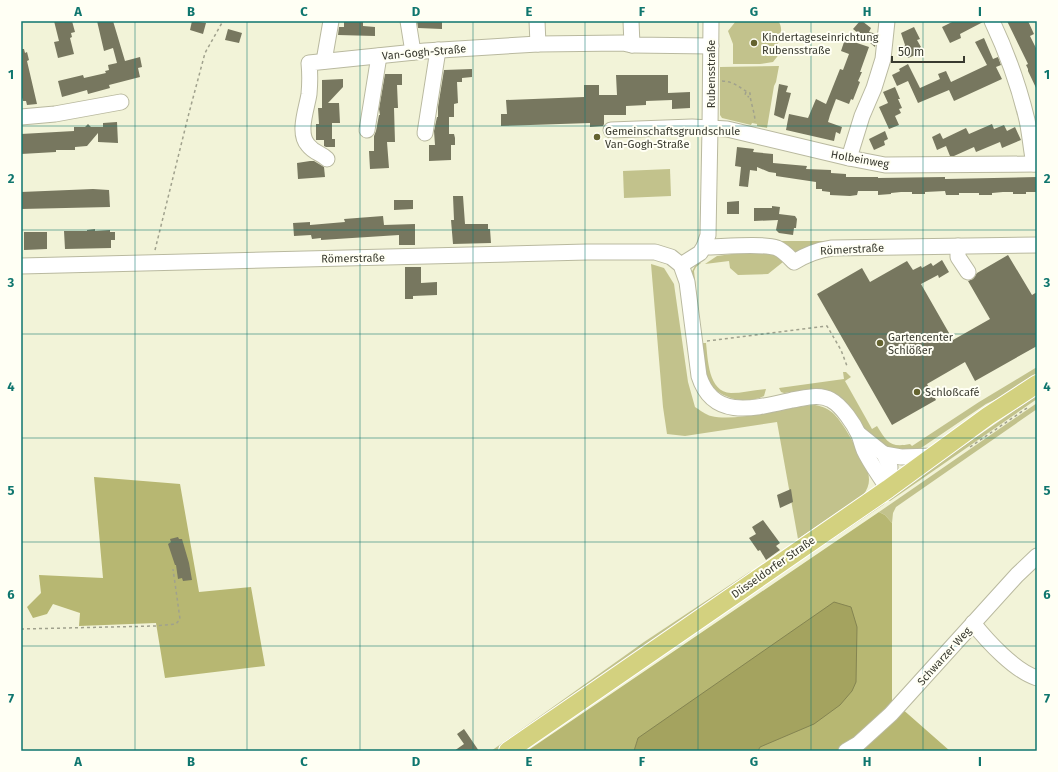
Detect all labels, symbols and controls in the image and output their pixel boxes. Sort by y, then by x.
text: A [73,4,82,19]
text: B [187,4,195,19]
text: C [300,4,308,19]
text: D [412,4,421,19]
text: E [526,4,533,19]
text: F [639,4,646,19]
text: G [750,4,758,19]
text: H [863,4,871,19]
text: I [978,4,982,19]
place label: Kindertageseinrichtung Rubensstraße [762,31,879,57]
marker: Kindertageseinrichtung Rubensstraße [749,38,759,48]
scale bar [892,38,964,64]
street label: Rubensstraße [705,40,718,108]
street label: Van-Gogh-Straße [381,42,467,63]
text: 50 m [898,45,924,59]
text: 1 [8,67,14,82]
text: 1 [1044,67,1050,82]
place label: Gemeinschaftsgrundschule Van-Gogh-Straße [605,125,740,151]
marker: Gemeinschaftsgrundschule Van-Gogh-Straße [592,132,602,142]
street label: Holbeinweg [830,148,890,171]
text: 2 [8,171,15,186]
text: 2 [1044,171,1051,186]
street label: Römerstraße [820,241,884,258]
street label: Römerstraße [321,251,385,266]
text: 3 [7,275,15,290]
text: 3 [1043,275,1051,290]
place label: Gartencenter Schlößer [888,331,954,357]
marker: Gartencenter Schlößer [875,338,885,348]
text: 4 [7,379,15,394]
text: 4 [1043,379,1051,394]
place label: Schloßcafé [925,386,980,399]
marker: Schloßcafé [912,387,922,397]
text: 5 [8,483,15,498]
text: 5 [1044,483,1051,498]
street label: Düsseldorfer Straße [729,534,818,601]
text: 6 [7,587,15,602]
text: 6 [1043,587,1051,602]
street label: Schwarzer Weg [915,624,974,688]
text: 7 [8,691,14,706]
text: 7 [1044,691,1050,706]
text: A [73,754,82,769]
text: B [187,754,195,769]
text: C [300,754,308,769]
text: D [412,754,421,769]
text: E [526,754,533,769]
text: F [639,754,646,769]
text: G [750,754,758,769]
text: H [863,754,871,769]
text: I [978,754,982,769]

